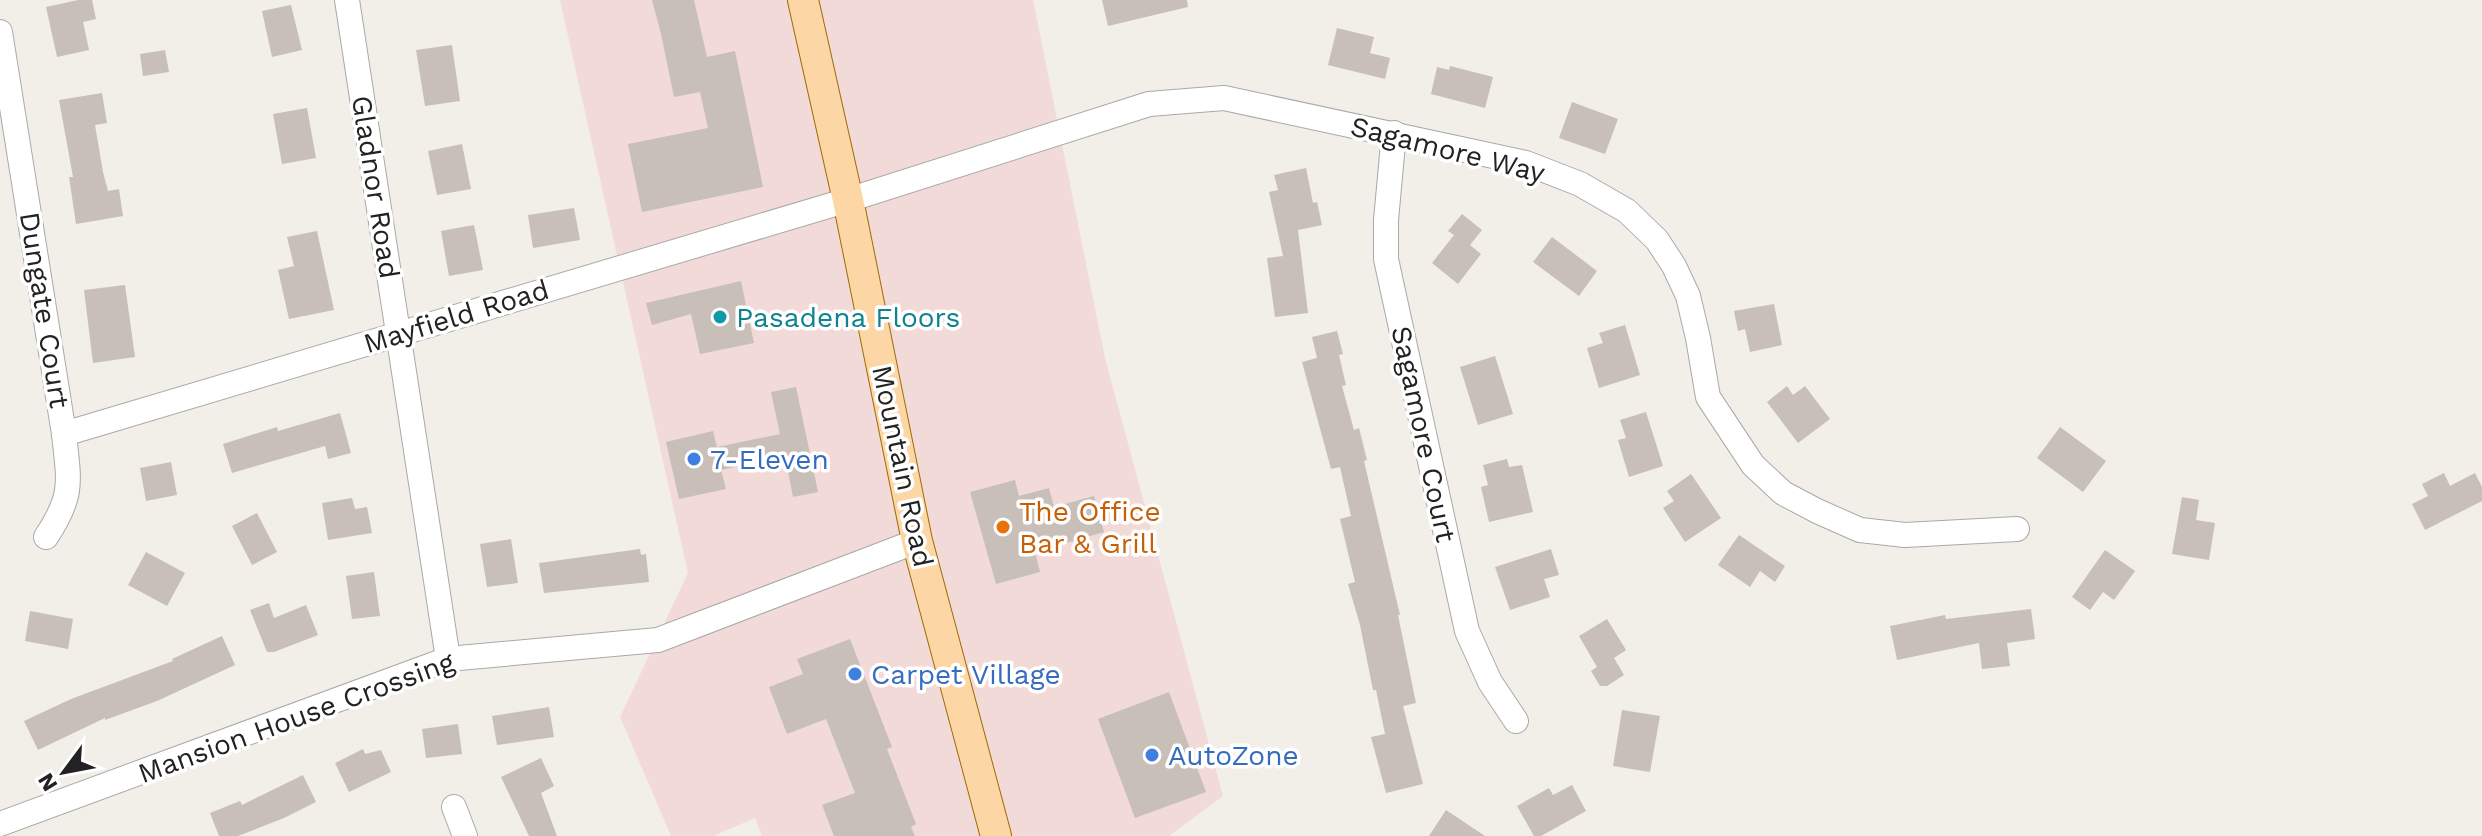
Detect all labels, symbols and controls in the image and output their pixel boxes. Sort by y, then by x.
street label: Gladnor Road [345,93,406,281]
street label: Sagamore Way [1347,109,1549,190]
street label: Dungate Court [13,210,76,411]
street label: Mayfield Road [360,273,553,360]
place label: Pasadena Floors [736,301,960,334]
marker: Pasadena Floors [711,308,729,326]
street label: Sagamore Court [1384,323,1463,545]
street label: Mountain Road [865,362,940,570]
place label: 7-Eleven [710,443,829,476]
marker: 7-Eleven [685,450,703,468]
place label: The Office Bar & Grill [1019,495,1161,560]
marker: The Office Bar & Grill [994,518,1012,536]
street label: Mansion House Crossing [134,645,459,790]
place label: Carpet Village [871,658,1061,691]
marker: Carpet Village [846,665,864,683]
north arrow [24,732,104,812]
place label: AutoZone [1168,739,1299,772]
marker: AutoZone [1143,746,1161,764]
text: N [33,769,62,796]

